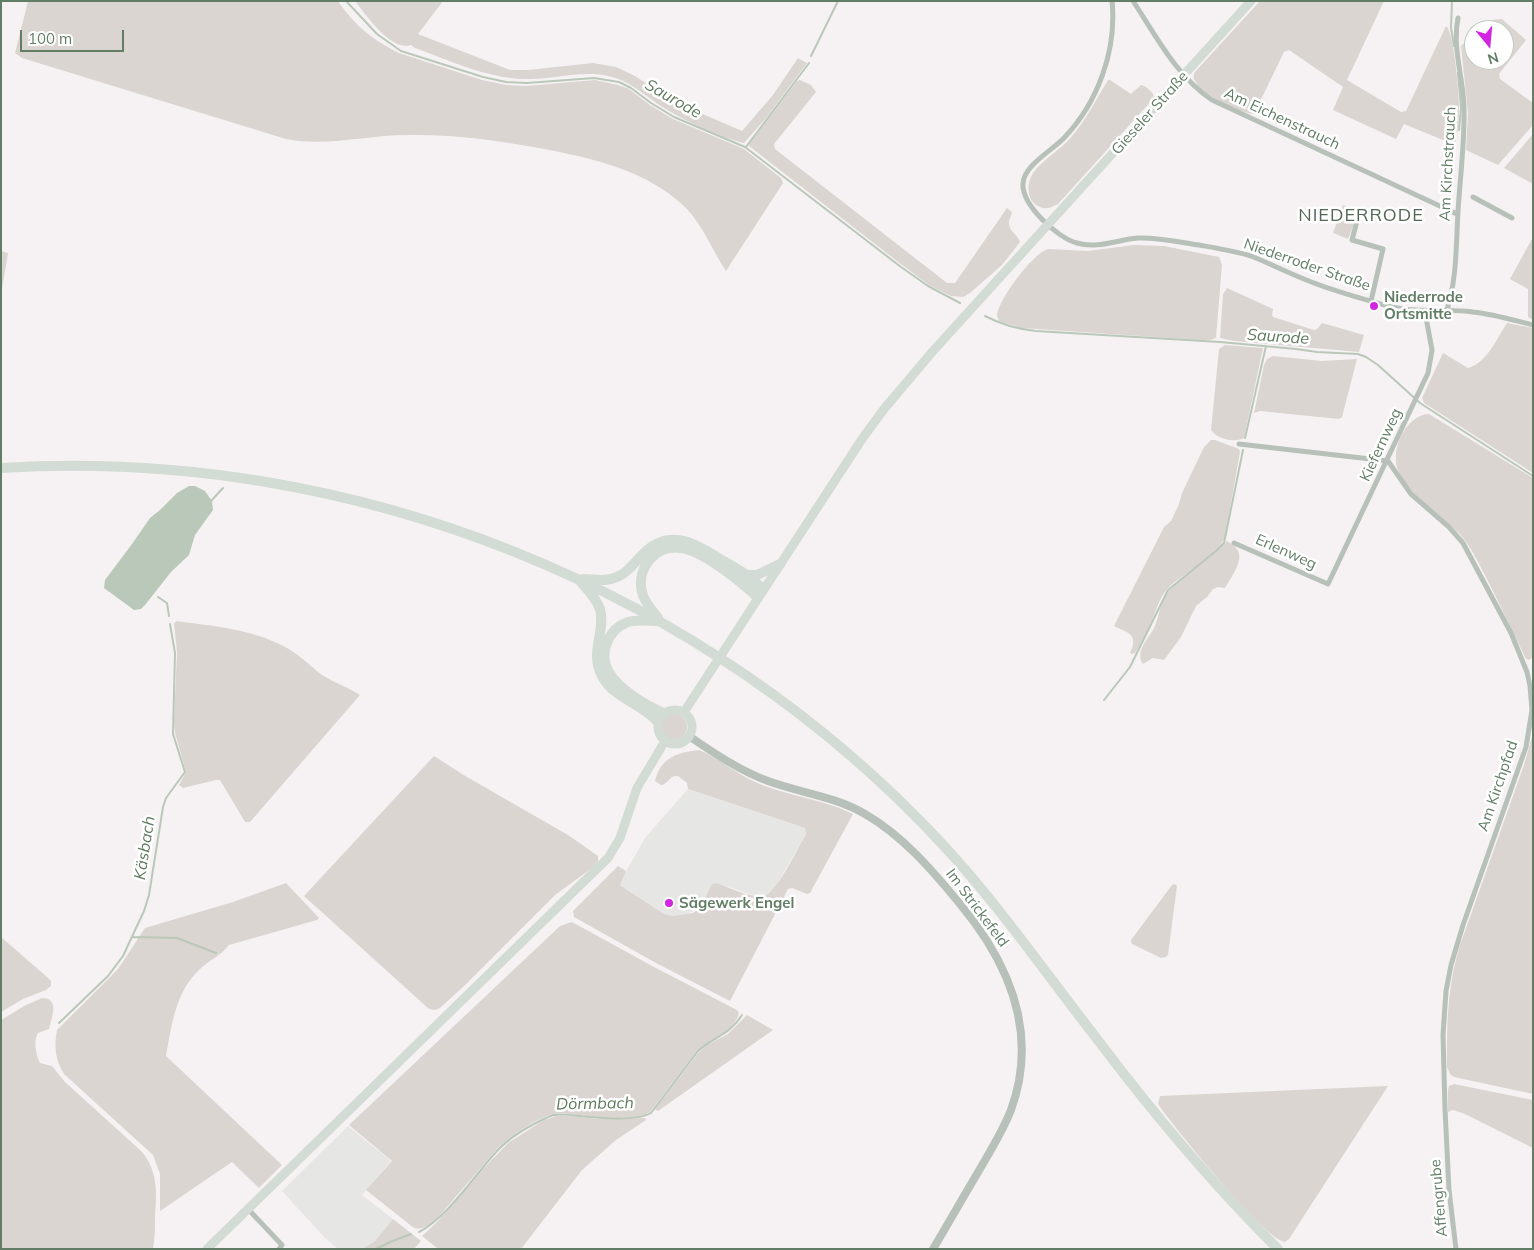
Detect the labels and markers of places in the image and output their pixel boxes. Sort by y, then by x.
place label: Niederrode Ortsmitte [1384,288,1463,323]
marker: Niederrode Ortsmitte [1368,300,1380,312]
place label: Sägewerk Engel [679,894,794,912]
marker: Sägewerk Engel [663,897,675,909]

